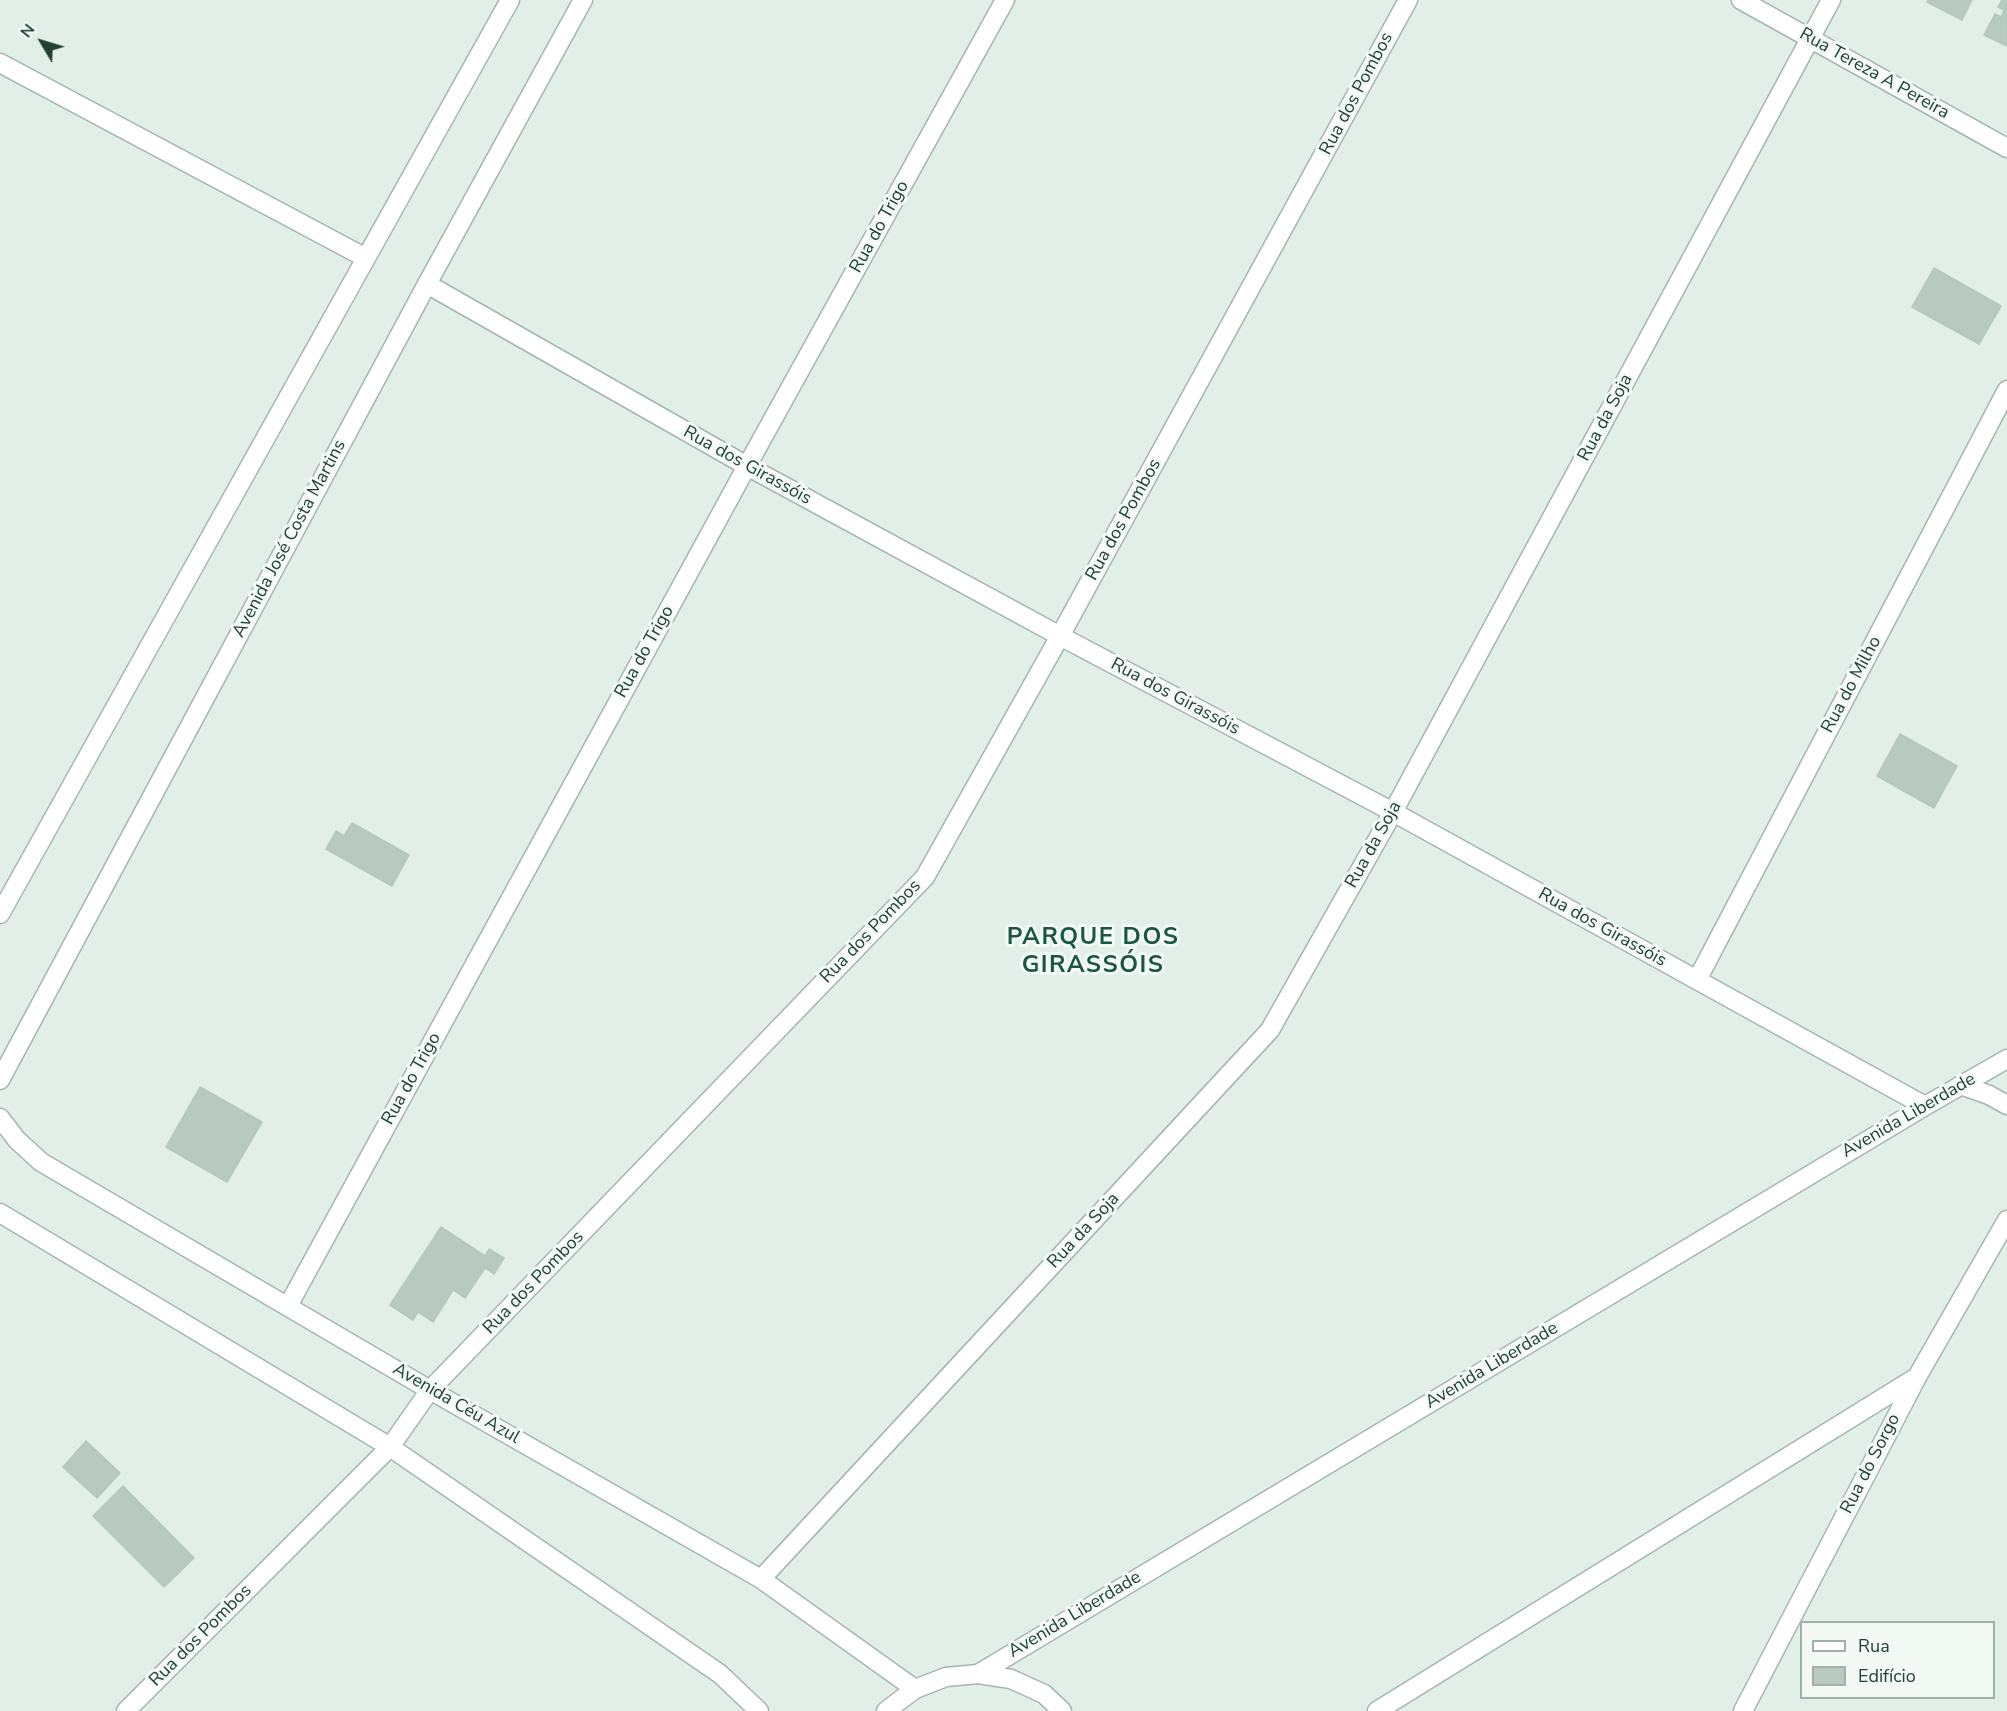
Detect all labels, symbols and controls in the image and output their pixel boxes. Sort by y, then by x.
north arrow [12,12,72,72]
text: N [15,19,40,42]
street label: Rua Tereza A Pereira [1795,24,1953,124]
street label: Rua dos Pombos [1316,29,1398,159]
street label: Rua do Trigo [846,177,914,277]
street label: Rua da Soja [1574,371,1638,465]
street label: Rua dos Girassóis [679,422,815,510]
street label: Avenida José Costa Martins [229,436,351,642]
street label: Rua dos Pombos [1082,455,1166,585]
street label: Rua do Trigo [611,602,679,702]
street label: Rua do Milho [1817,633,1887,737]
street label: Rua dos Girassóis [1107,654,1243,740]
street label: Rua da Soja [1341,798,1407,892]
street label: Rua dos Pombos [816,876,926,988]
street label: Rua dos Girassóis [1534,884,1670,972]
district label: PARQUE DOS GIRASSÓIS [1007,924,1179,980]
street label: Rua do Trigo [378,1029,446,1129]
street label: Avenida Liberdade [1838,1069,1980,1163]
street label: Rua da Soja [1043,1189,1125,1273]
street label: Rua dos Pombos [479,1227,589,1339]
street label: Avenida Liberdade [1422,1318,1562,1414]
street label: Avenida Céu Azul [389,1359,523,1449]
street label: Rua do Sorgo [1837,1410,1905,1518]
street label: Avenida Liberdade [1005,1567,1145,1663]
street label: Rua dos Pombos [145,1580,257,1692]
legend [1800,1621,1995,1699]
text: Rua [1858,1634,1890,1658]
text: Edifício [1858,1664,1916,1688]

